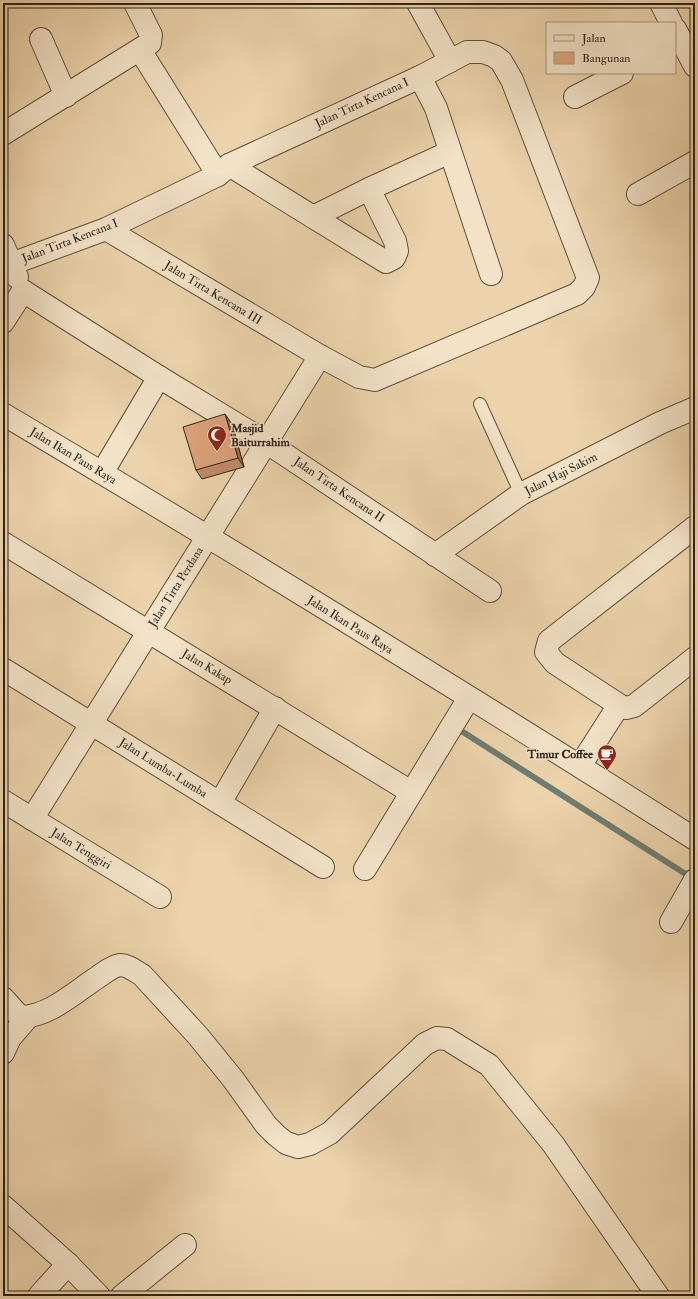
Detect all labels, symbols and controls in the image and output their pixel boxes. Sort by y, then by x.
legend [546,22,676,74]
text: Jalan [581,31,606,46]
text: Bangunan [582,51,631,66]
street label: Jalan Tirta Kencana I [312,75,411,132]
street label: Jalan Tirta Kencana I [19,216,120,267]
street label: Jalan Tirta Kencana III [161,257,265,328]
place label: Masjid Baiturrahim [230,421,290,450]
street label: Jalan Ikan Paus Raya [26,424,120,488]
mosque icon: Masjid Baiturrahim [206,424,228,452]
street label: Jalan Haji Sakim [521,449,600,499]
street label: Jalan Tirta Kencana II [290,453,387,526]
street label: Jalan Tirta Perdana [145,543,207,631]
street label: Jalan Ikan Paus Raya [303,592,397,658]
street label: Jalan Kakap [178,646,235,688]
street label: Jalan Lumba-Lumba [115,734,211,802]
cafe icon: Timur Coffee [596,743,618,771]
place label: Timur Coffee [526,747,594,762]
street label: Jalan Tenggiri [47,825,114,873]

